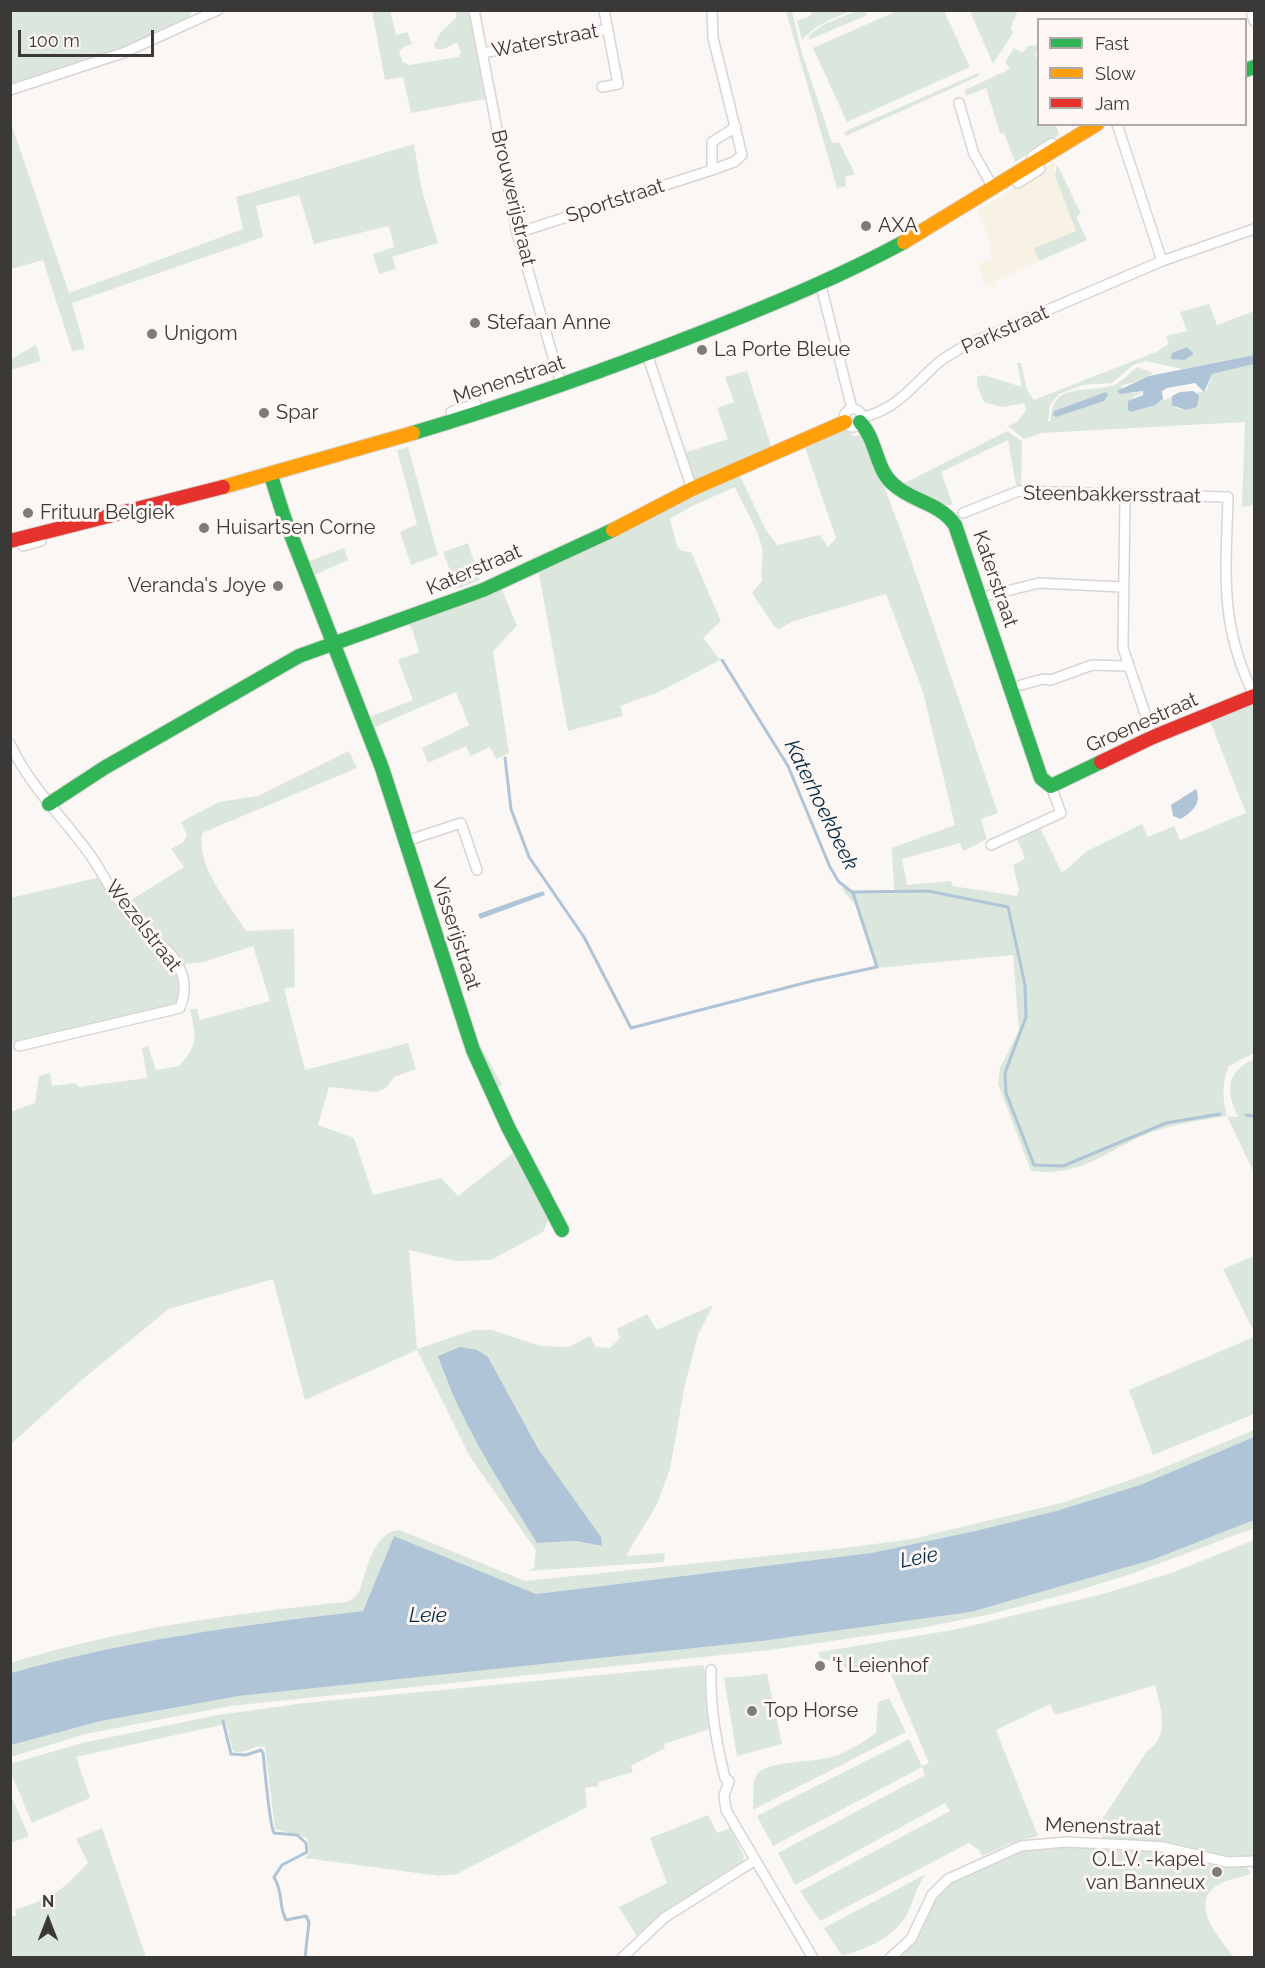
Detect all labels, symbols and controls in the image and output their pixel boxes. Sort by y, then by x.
scale bar [21,18,158,56]
legend [1037,18,1247,126]
street label: Waterstraat [490,19,600,63]
text: 100 m [29,30,80,51]
text: Fast [1095,33,1129,54]
text: Slow [1095,63,1136,84]
text: Jam [1095,93,1130,114]
street label: Brouwerijstraat [486,128,540,268]
street label: Sportstraat [563,174,667,228]
place label: AXA [878,214,918,238]
marker: AXA [859,219,873,233]
street label: Parkstraat [958,300,1052,360]
place label: Stefaan Anne [487,311,611,335]
marker: Stefaan Anne [468,316,482,330]
place label: Unigom [164,322,238,346]
marker: Unigom [145,327,159,341]
place label: La Porte Bleue [714,338,850,362]
marker: La Porte Bleue [695,343,709,357]
street label: Menenstraat [450,351,568,409]
place label: Spar [276,401,318,425]
marker: Spar [257,406,271,420]
street label: Steenbakkersstraat [1023,481,1201,509]
place label: Frituur Belgiek [40,501,175,525]
marker: Frituur Belgiek [21,506,35,520]
place label: Huisartsen Corne [216,516,375,540]
marker: Huisartsen Corne [197,521,211,535]
street label: Katerstraat [967,527,1023,631]
street label: Katerstraat [423,539,525,601]
place label: Veranda's Joye [128,574,266,598]
marker: Veranda's Joye [271,579,285,593]
street label: Groenestraat [1082,688,1202,758]
water label: Katerhoekbeek [779,736,863,874]
street label: Wezelstraat [100,875,186,977]
street label: Visserijstraat [427,875,485,993]
water label: Leie [898,1542,940,1574]
water label: Leie [409,1603,447,1629]
place label: 't Leienhof [832,1654,929,1678]
marker: 't Leienhof [813,1659,827,1673]
place label: Top Horse [764,1699,858,1723]
marker: Top Horse [745,1704,759,1718]
street label: Menenstraat [1045,1813,1161,1841]
place label: O.L.V. -kapel van Banneux [1086,1848,1205,1895]
marker: O.L.V. -kapel van Banneux [1210,1865,1224,1879]
north arrow [18,1890,78,1950]
text: N [42,1892,54,1911]

